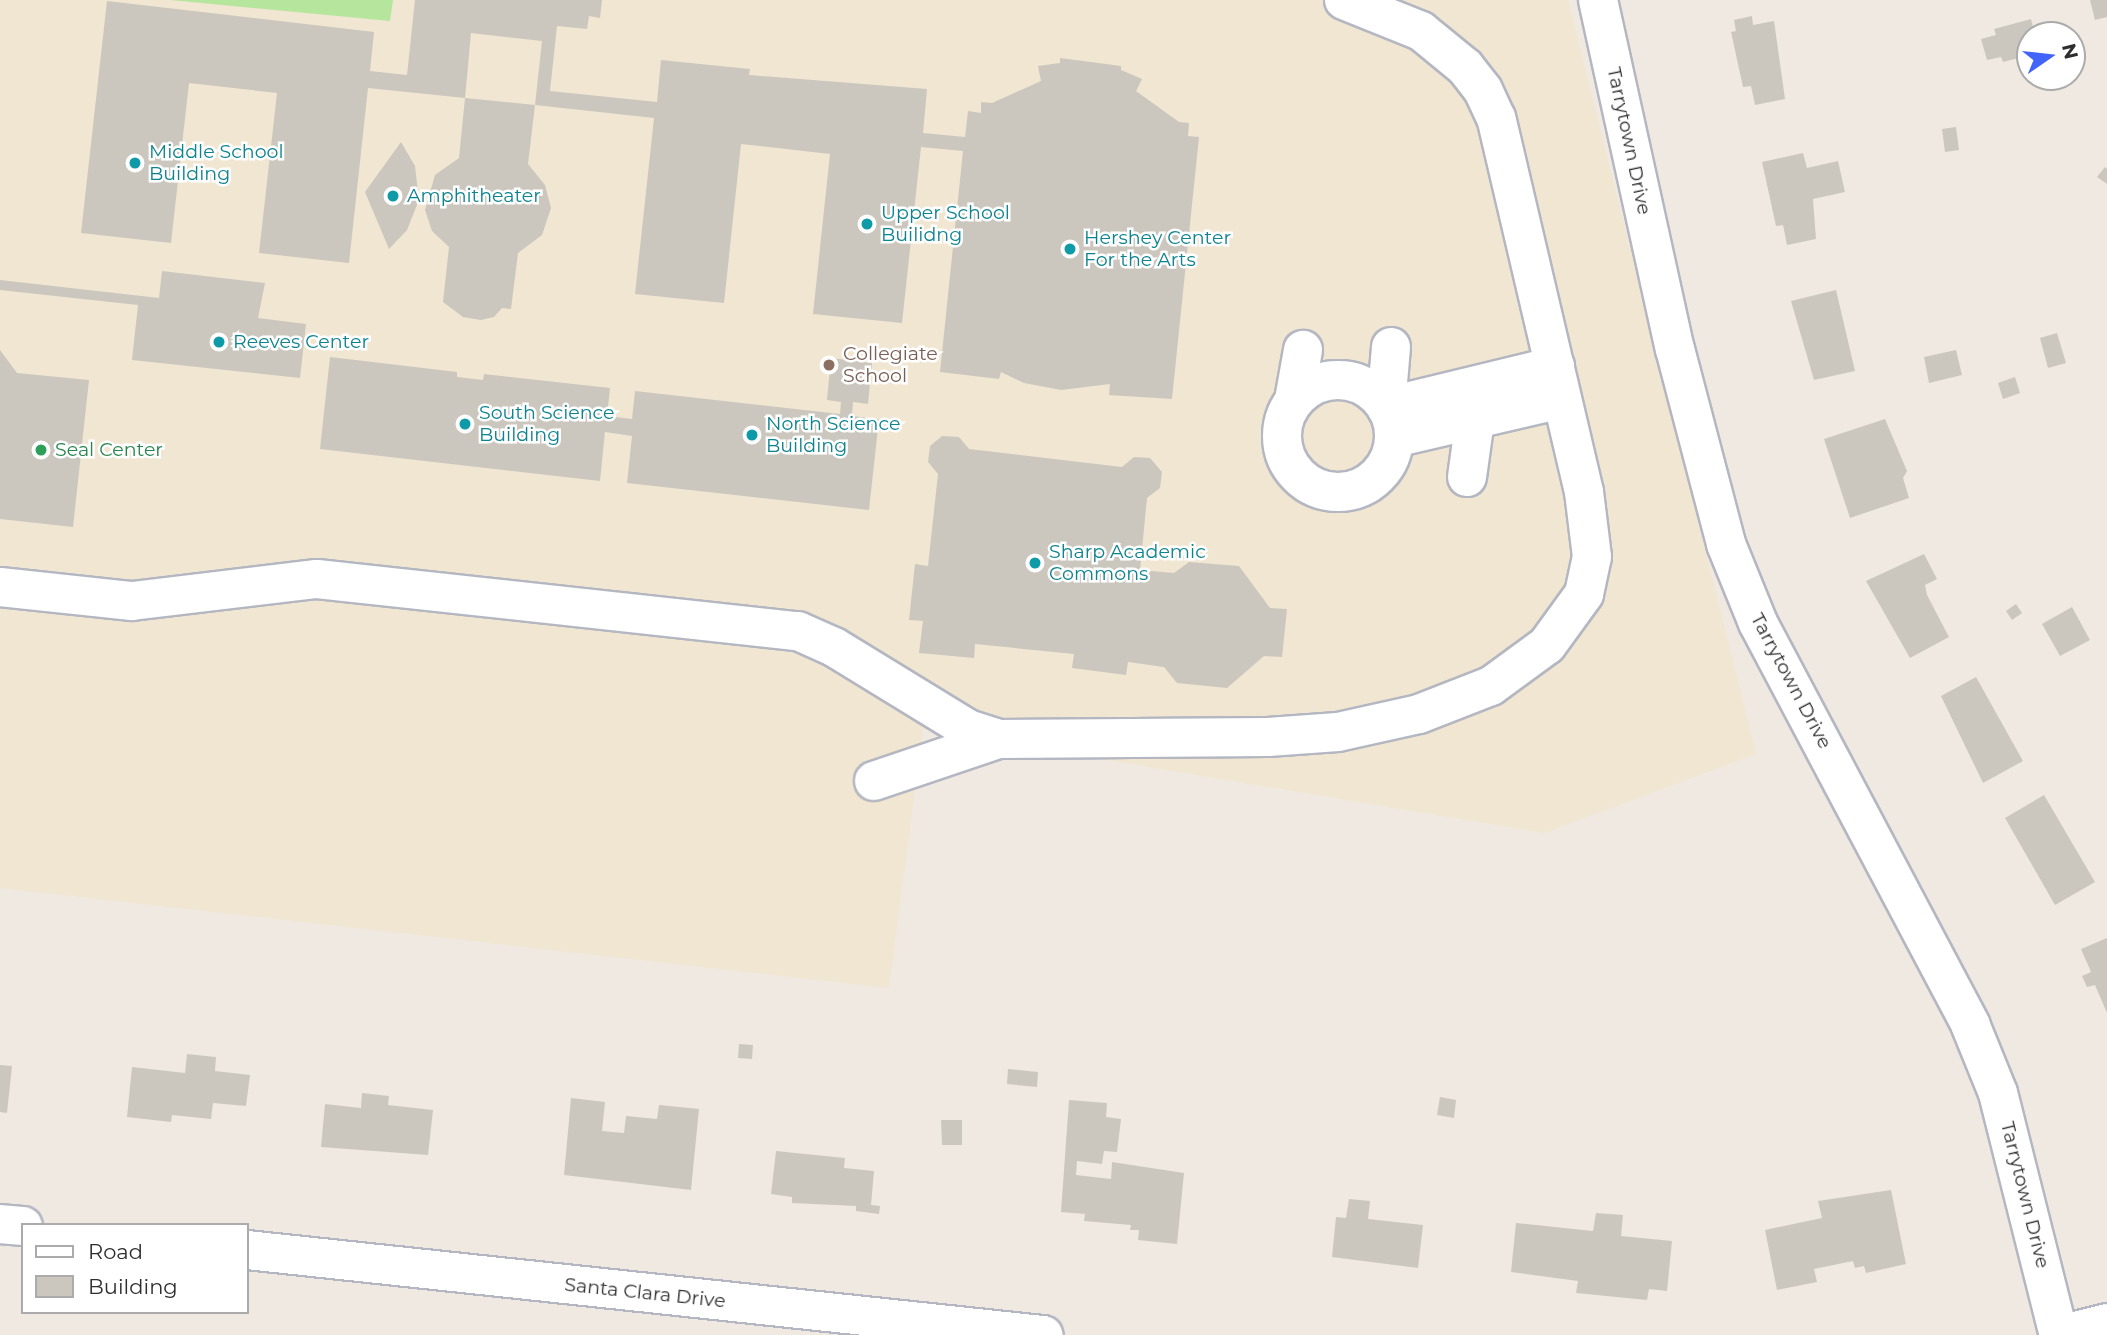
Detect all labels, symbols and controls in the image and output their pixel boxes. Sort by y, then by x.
north arrow [2016,21,2086,91]
text: N [2057,41,2083,62]
street label: Tarrytown Drive [1602,65,1656,217]
place label: Middle School Building [149,141,284,185]
marker: Middle School Building [127,155,143,171]
place label: Amphitheater [407,185,541,207]
marker: Amphitheater [385,188,401,204]
place label: Upper School Builidng [881,202,1010,246]
marker: Upper School Builidng [859,216,875,232]
place label: Hershey Center For the Arts [1084,227,1231,271]
marker: Hershey Center For the Arts [1062,241,1078,257]
place label: Reeves Center [233,331,369,353]
marker: Reeves Center [211,334,227,350]
place label: Collegiate School [843,343,938,387]
marker: Collegiate School [821,357,837,373]
place label: South Science Building [479,402,615,446]
place label: North Science Building [766,413,900,457]
marker: South Science Building [457,416,473,432]
marker: North Science Building [744,427,760,443]
place label: Seal Center [55,439,163,461]
marker: Seal Center [33,442,49,458]
place label: Sharp Academic Commons [1049,541,1206,585]
marker: Sharp Academic Commons [1027,555,1043,571]
street label: Tarrytown Drive [1746,609,1836,753]
street label: Tarrytown Drive [1996,1119,2054,1271]
legend [21,1223,248,1314]
text: Road [88,1239,143,1264]
street label: Santa Clara Drive [563,1273,727,1313]
text: Building [88,1274,178,1299]

